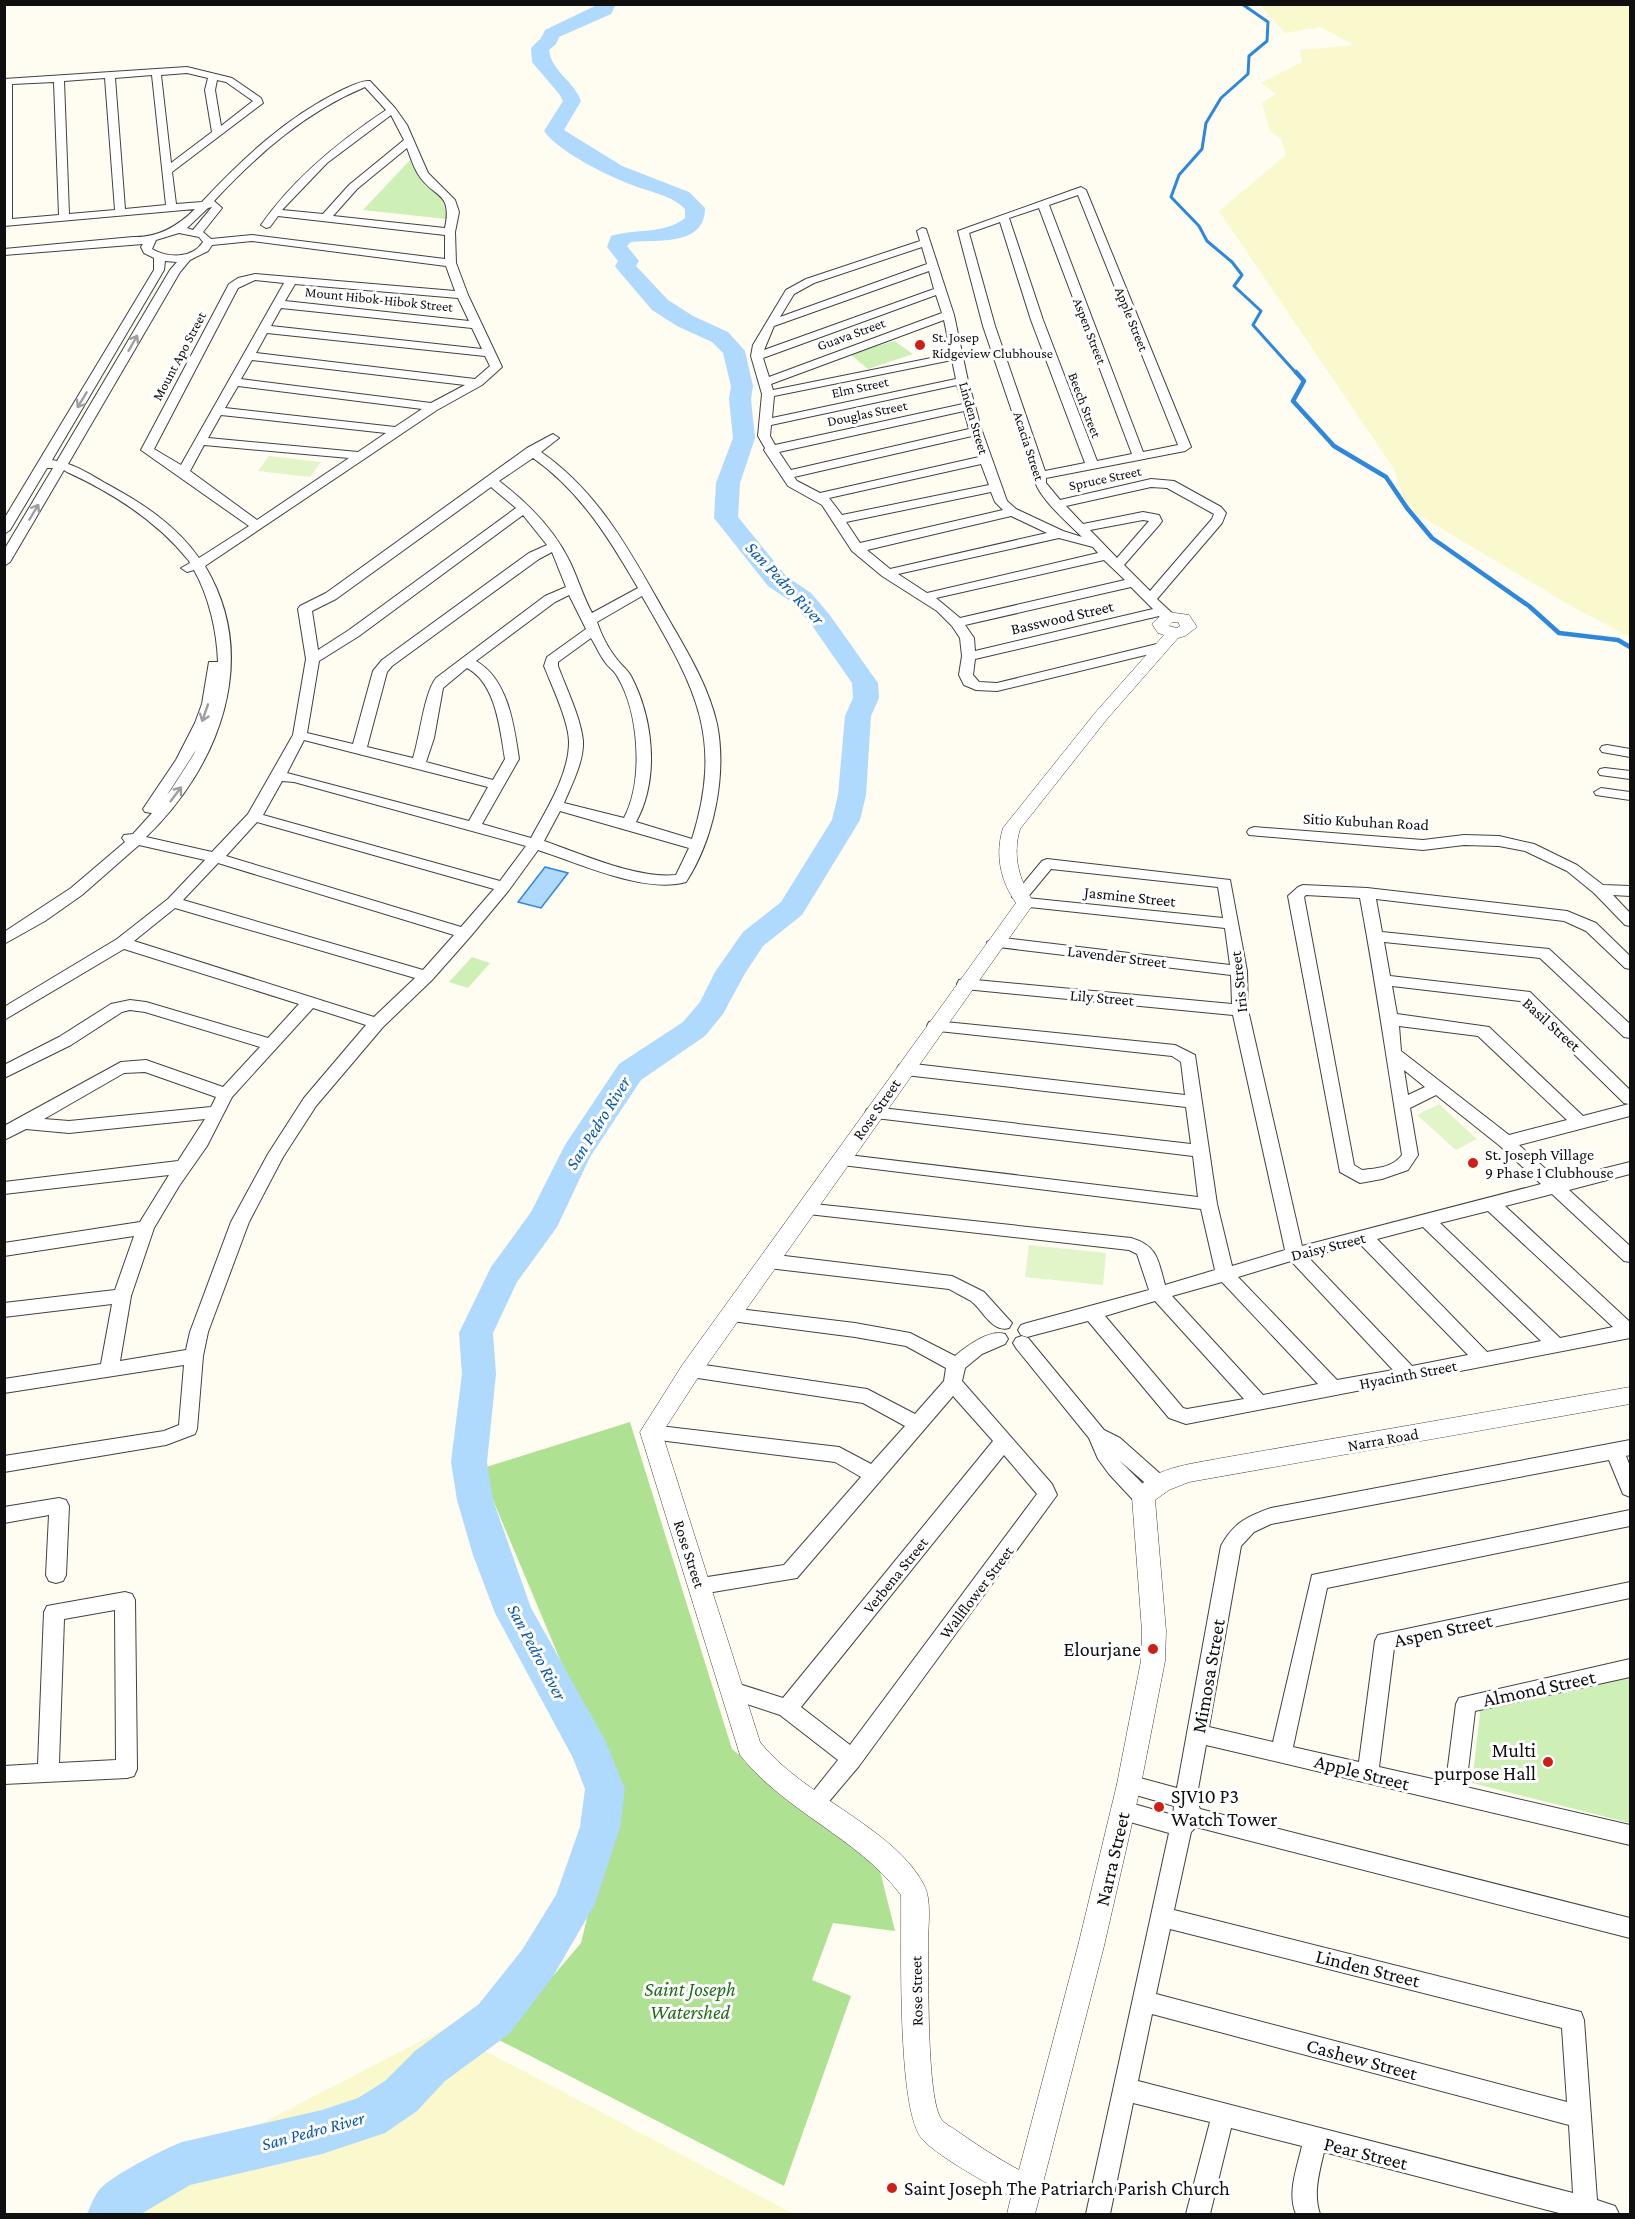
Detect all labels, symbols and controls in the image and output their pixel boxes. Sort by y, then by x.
street label: Mount Hibok-Hibok Street [304,283,454,315]
street label: Apple Street [1112,285,1152,354]
street label: Aspen Street [1070,296,1110,367]
street label: Mount Apo Street [149,308,209,403]
street label: Guava Street [815,314,887,354]
place label: St. Josep Ridgeview Clubhouse [932,329,1053,361]
one-way arrow [127,335,139,352]
marker: St. Josep Ridgeview Clubhouse [913,338,927,352]
street label: Beech Street [1065,370,1105,440]
street label: Elm Street [830,373,890,401]
street label: Linden Street [956,380,992,456]
one-way arrow [76,391,88,408]
street label: Douglas Street [825,397,909,429]
street label: Acacia Street [1010,409,1048,483]
street label: Spruce Street [1067,462,1143,493]
one-way arrow [29,504,41,521]
water label: San Pedro River [742,538,829,629]
street label: Basswood Street [1009,597,1116,638]
one-way arrow [198,703,209,722]
one-way arrow [170,786,182,802]
street label: Sitio Kubuhan Road [1302,810,1430,833]
street label: Jasmine Street [1081,883,1177,911]
street label: Lavender Street [1066,942,1168,971]
street label: Iris Street [1227,950,1250,1013]
street label: Lily Street [1069,986,1135,1010]
street label: Basil Street [1519,994,1584,1055]
water label: San Pedro River [562,1072,635,1173]
street label: Rose Street [849,1075,904,1143]
place label: St. Joseph Village 9 Phase 1 Clubhouse [1485,1146,1613,1181]
marker: St. Joseph Village 9 Phase 1 Clubhouse [1466,1156,1480,1170]
street label: Daisy Street [1289,1229,1368,1265]
street label: Hyacinth Street [1358,1357,1459,1393]
street label: Narra Road [1346,1425,1420,1454]
street label: Rose Street [671,1518,709,1591]
street label: Verbena Street [860,1533,932,1617]
street label: Wallflower Street [936,1542,1017,1642]
water label: San Pedro River [503,1601,571,1704]
street label: Aspen Street [1392,1609,1495,1652]
street label: Mimosa Street [1187,1617,1229,1735]
place label: Elourjane [1064,1638,1141,1661]
marker: Elourjane [1146,1642,1160,1656]
street label: Almond Street [1481,1665,1598,1711]
place label: Multi purpose Hall [1434,1739,1536,1785]
street label: Apple Street [1312,1750,1412,1795]
marker: Multi purpose Hall [1541,1755,1555,1769]
place label: SJV10 P3 Watch Tower [1171,1785,1277,1830]
marker: SJV10 P3 Watch Tower [1152,1800,1166,1814]
street label: Narra Street [1090,1809,1134,1908]
street label: Linden Street [1314,1944,1423,1992]
street label: Rose Street [907,1955,926,2026]
park label: Saint Joseph Watershed [644,1978,736,2023]
street label: Cashew Street [1304,2034,1420,2084]
water label: San Pedro River [259,2107,367,2154]
street label: Pear Street [1322,2132,1410,2174]
place label: Saint Joseph The Patriarch Parish Church [904,2177,1230,2200]
marker: Saint Joseph The Patriarch Parish Church [885,2181,899,2195]

